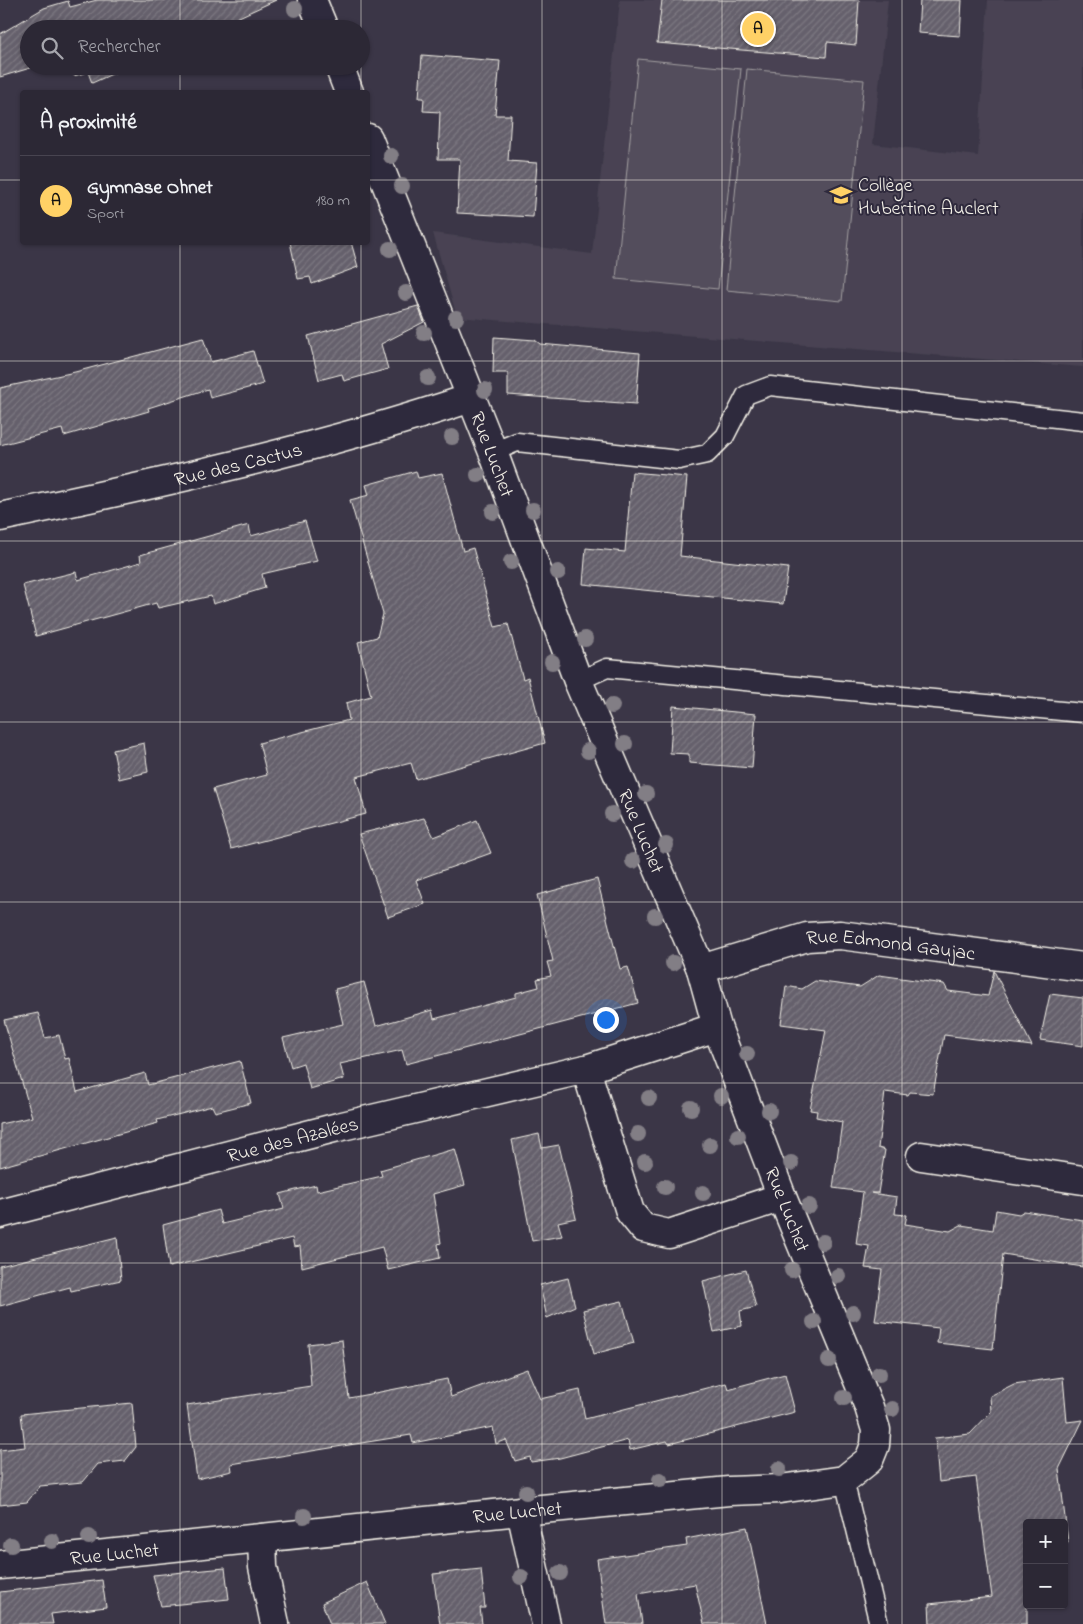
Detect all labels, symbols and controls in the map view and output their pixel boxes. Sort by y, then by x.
pin: A [742,10,774,48]
search box [20,20,370,75]
icon: search [38,34,66,62]
text: Rechercher [78,34,161,61]
text: À proximité [40,108,137,138]
place label: Collège Hubertine Auclert [858,172,999,224]
text: Gymnase Ohnet [87,175,213,202]
school or university icon: Collège Hubertine Auclert [828,182,854,208]
text: A [51,189,61,213]
text: 180 m [316,189,350,213]
text: Sport [87,202,125,226]
street label: Rue Luchet [461,408,520,502]
street label: Rue des Cactus [172,436,306,496]
street label: Rue Luchet [609,785,671,879]
street label: Rue Edmond Gaujac [805,923,977,970]
your location [593,1007,619,1033]
street label: Rue des Azalées [224,1111,362,1172]
street label: Rue Luchet [756,1163,816,1257]
street label: Rue Luchet [472,1495,564,1533]
map controls [1023,1519,1068,1609]
button: + [1023,1519,1068,1564]
street label: Rue Luchet [69,1537,161,1575]
button: − [1023,1564,1068,1609]

